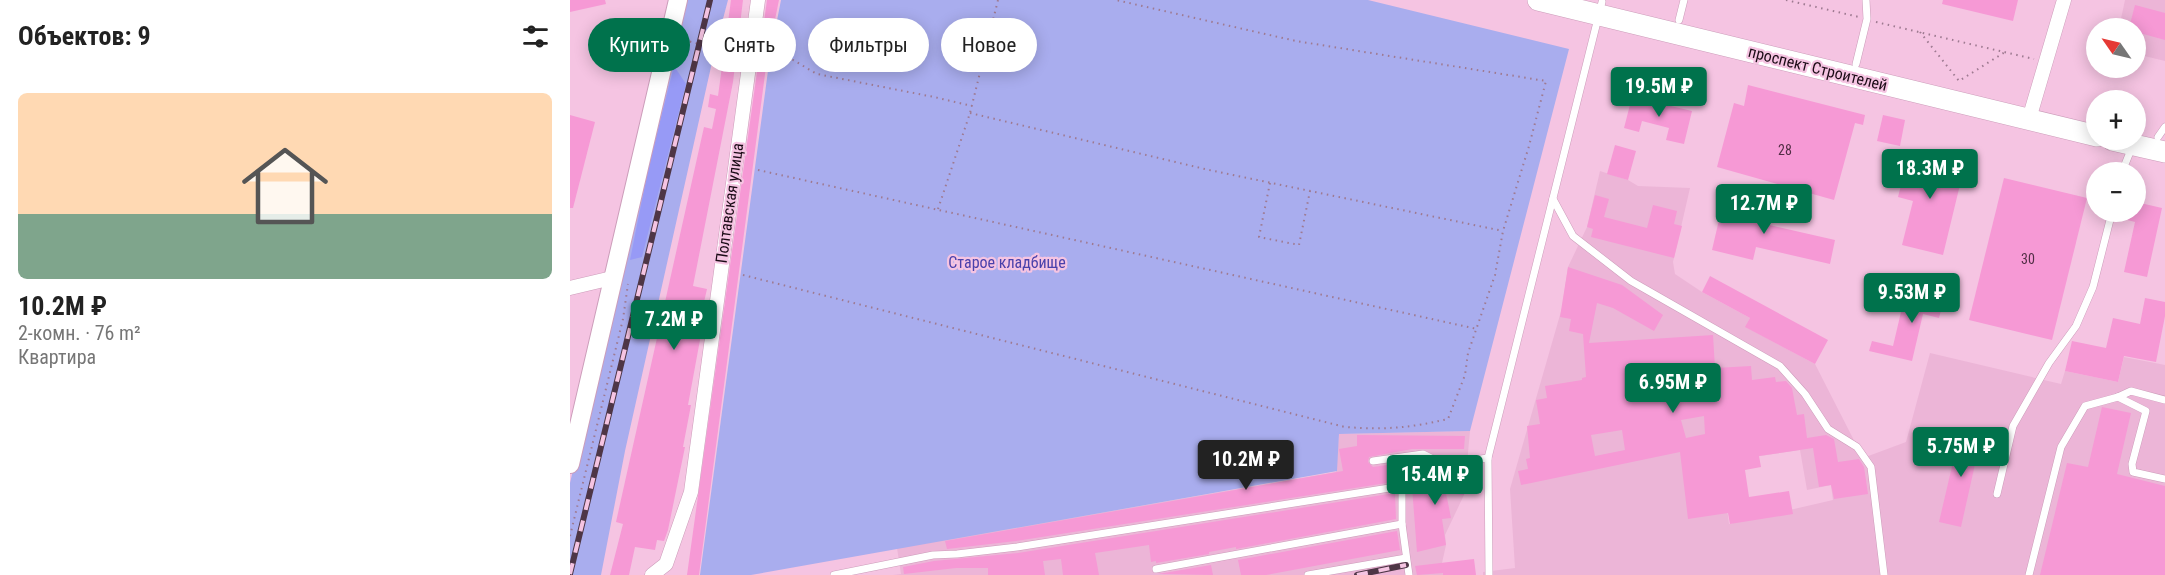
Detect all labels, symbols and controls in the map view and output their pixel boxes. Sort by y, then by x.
chip: Купить [588,18,690,72]
chip: Снять [702,18,796,72]
chip: Фильтры [808,18,929,72]
chip: Новое [941,18,1037,72]
north arrow [2086,18,2146,78]
map controls [2086,18,2146,222]
icon: filters [519,20,552,53]
text: Объектов: 9 [18,21,151,51]
street label: проспект Строителей [1746,42,1889,95]
pin: 19.5M ₽ [1604,67,1714,118]
text: 19.5M ₽ [1625,74,1693,98]
button: + [2086,90,2146,150]
icon: home [231,132,339,240]
street label: Полтавская улица [712,142,747,264]
house number: 28 [1778,142,1792,158]
pin: 18.3M ₽ [1875,149,1985,200]
text: 18.3M ₽ [1896,156,1964,180]
button: − [2086,162,2146,222]
pin: 12.7M ₽ [1709,184,1819,235]
text: 12.7M ₽ [1730,191,1798,215]
house number: 30 [2021,251,2035,267]
park label: Старое кладбище [948,253,1066,272]
pin: 9.53M ₽ [1857,273,1967,324]
text: 9.53M ₽ [1878,280,1946,304]
text: 10.2M ₽ [18,291,107,321]
pin: 7.2M ₽ [625,300,723,351]
text: 7.2M ₽ [645,307,703,331]
text: 2-комн. · 76 m² [18,321,141,345]
text: Квартира [18,345,96,369]
pin: 6.95M ₽ [1618,363,1728,414]
text: 6.95M ₽ [1639,370,1707,394]
pin: 5.75M ₽ [1906,427,2016,478]
text: 5.75M ₽ [1927,434,1995,458]
pin: 10.2M ₽ [1191,440,1301,491]
text: 10.2M ₽ [1212,447,1280,471]
pin: 15.4M ₽ [1380,455,1490,506]
text: 15.4M ₽ [1401,462,1469,486]

